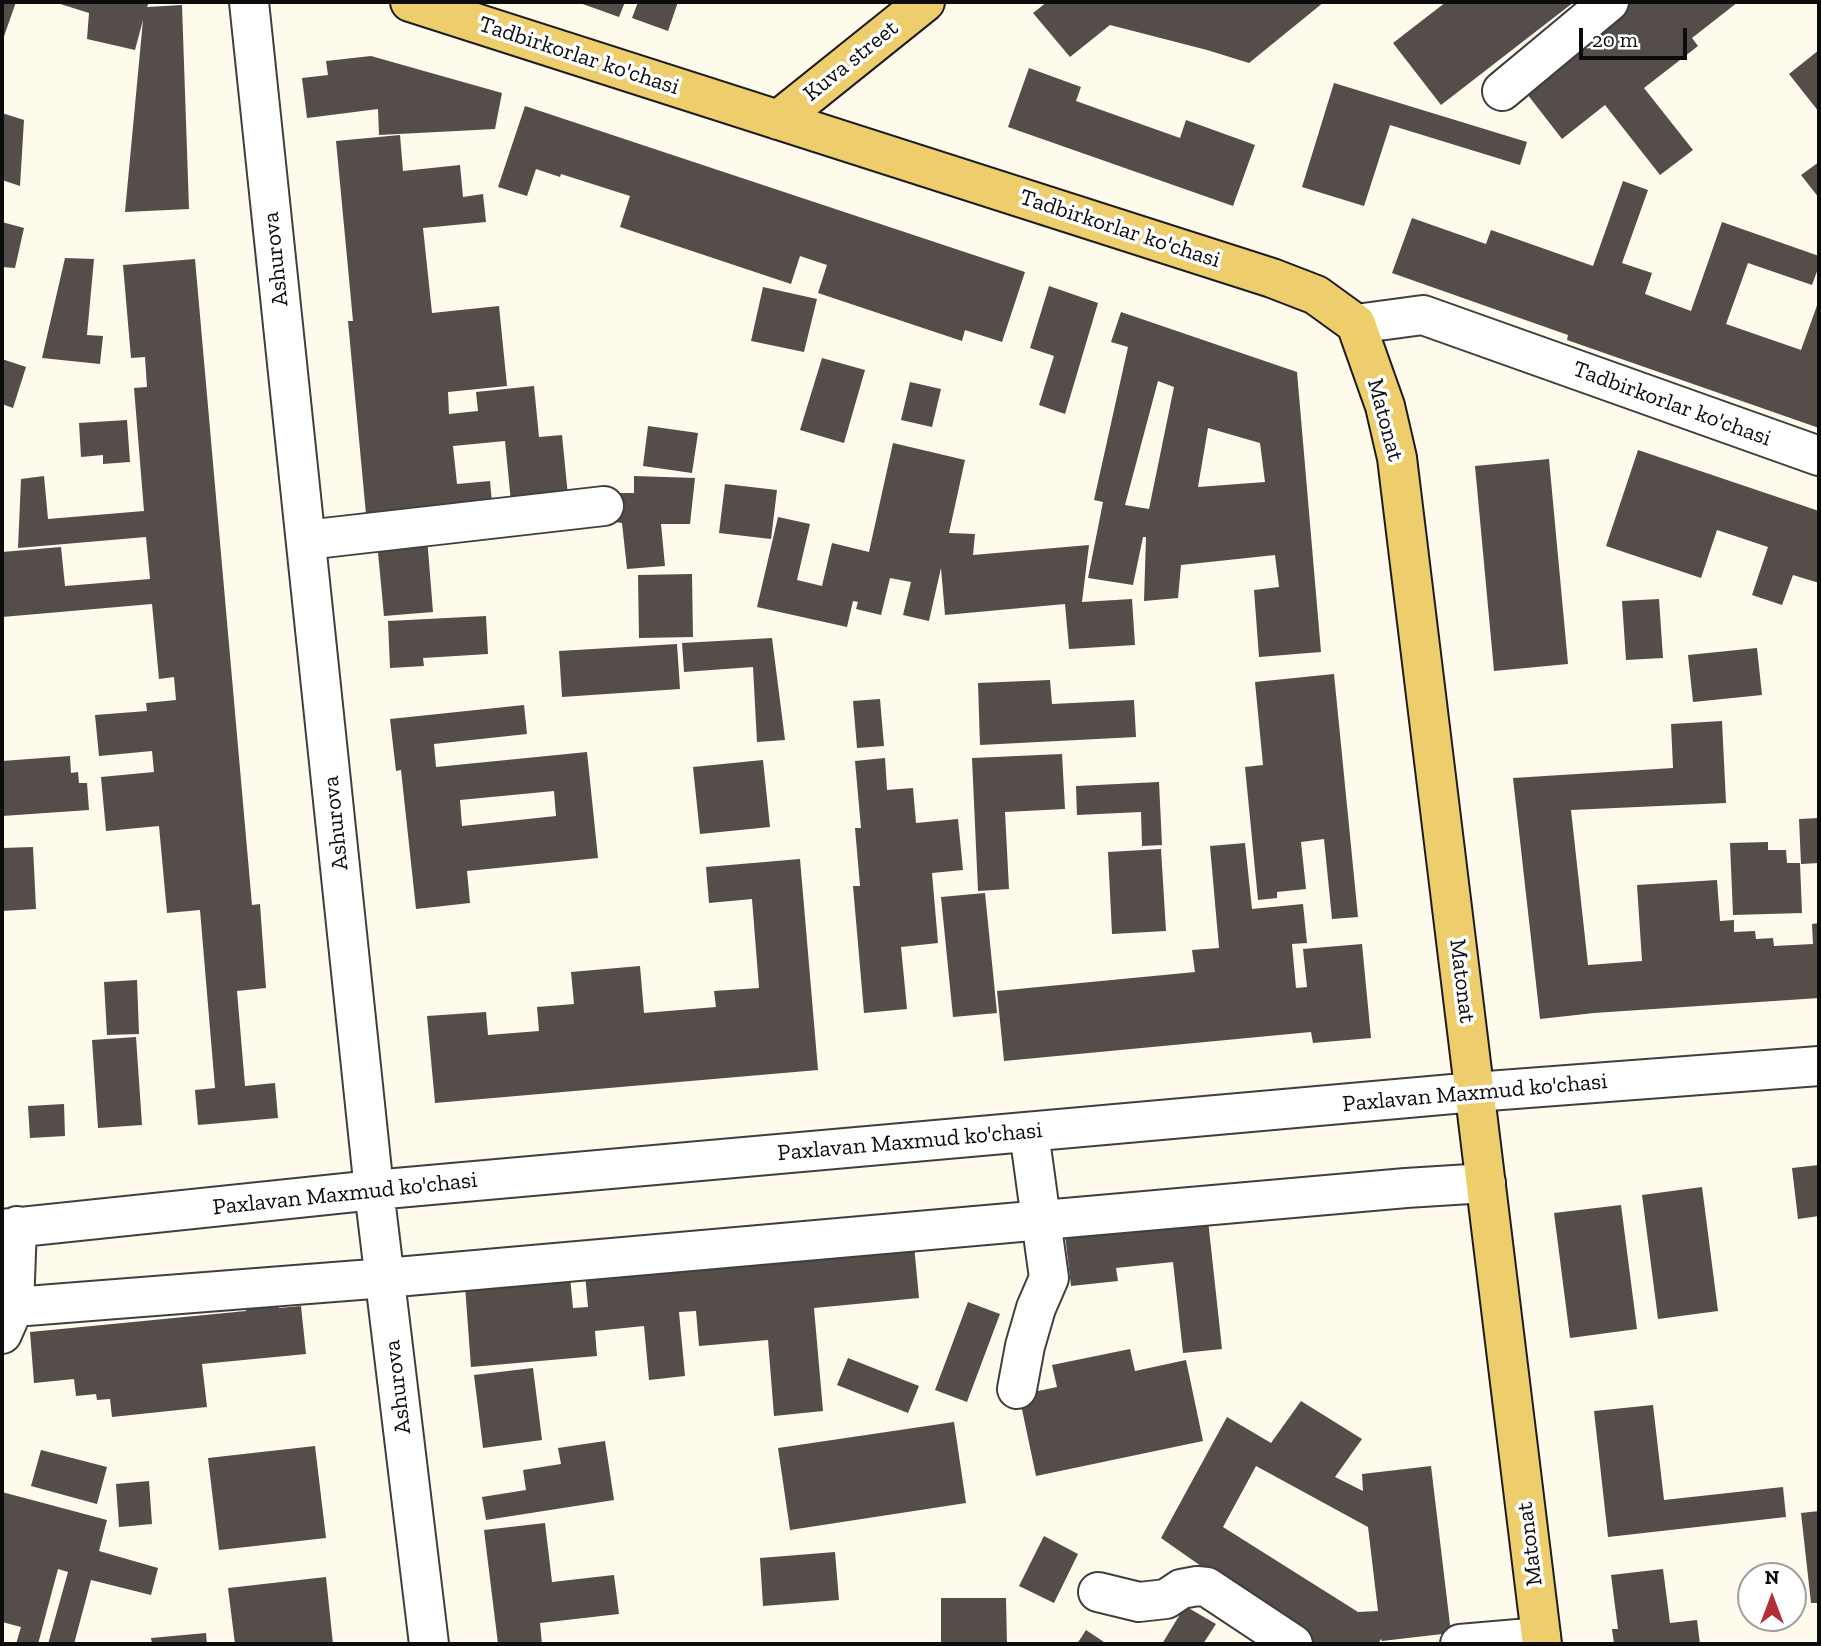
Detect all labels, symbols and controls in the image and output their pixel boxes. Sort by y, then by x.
street label: Tadbirkorlar ko'chasi [475,11,683,101]
scale bar [1583,14,1692,58]
street label: Kuva street [798,15,904,107]
text: 20 m [1592,27,1638,52]
street label: Tadbirkorlar ko'chasi [1016,184,1224,274]
street label: Ashurova [257,210,295,308]
street label: Tadbirkorlar ko'chasi [1569,355,1775,453]
street label: Matonat [1361,376,1409,464]
street label: Ashurova [317,774,355,872]
street label: Matonat [1443,937,1481,1025]
street label: Paxlavan Maxmud ko'chasi [1341,1068,1609,1118]
street label: Paxlavan Maxmud ko'chasi [776,1117,1044,1167]
street label: Paxlavan Maxmud ko'chasi [211,1166,479,1222]
street label: Ashurova [379,1338,417,1436]
street label: Matonat [1511,1500,1549,1588]
north arrow [1737,1562,1807,1632]
text: N [1765,1566,1779,1589]

